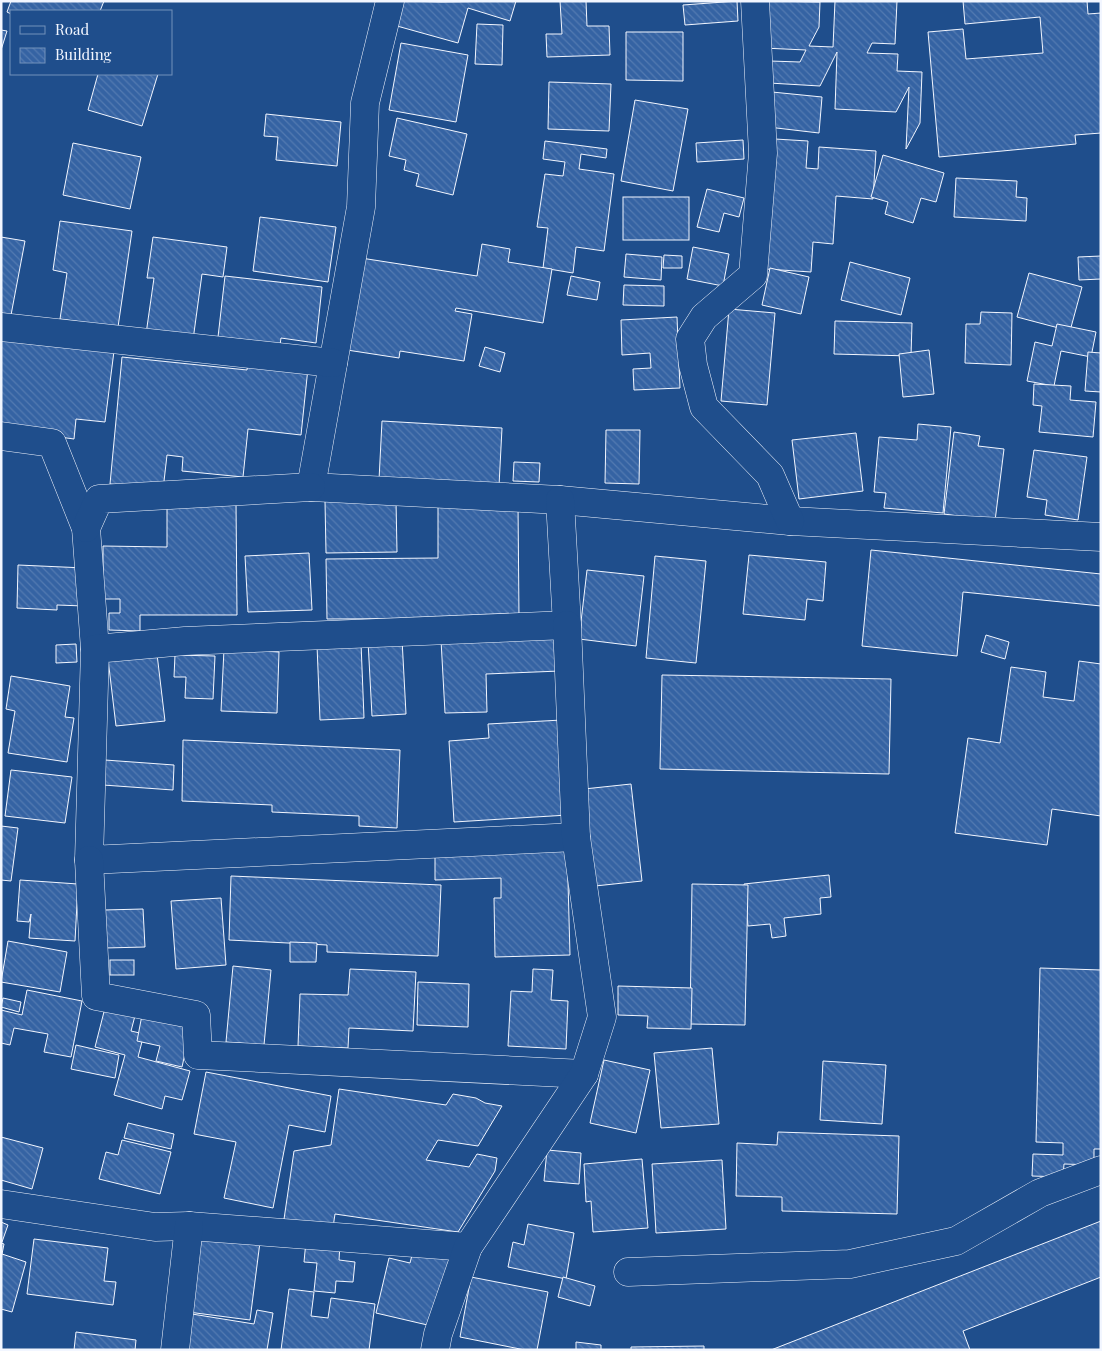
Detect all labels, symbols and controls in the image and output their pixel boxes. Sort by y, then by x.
legend [10,10,172,75]
text: Road [55,19,89,39]
text: Building [55,44,112,64]

